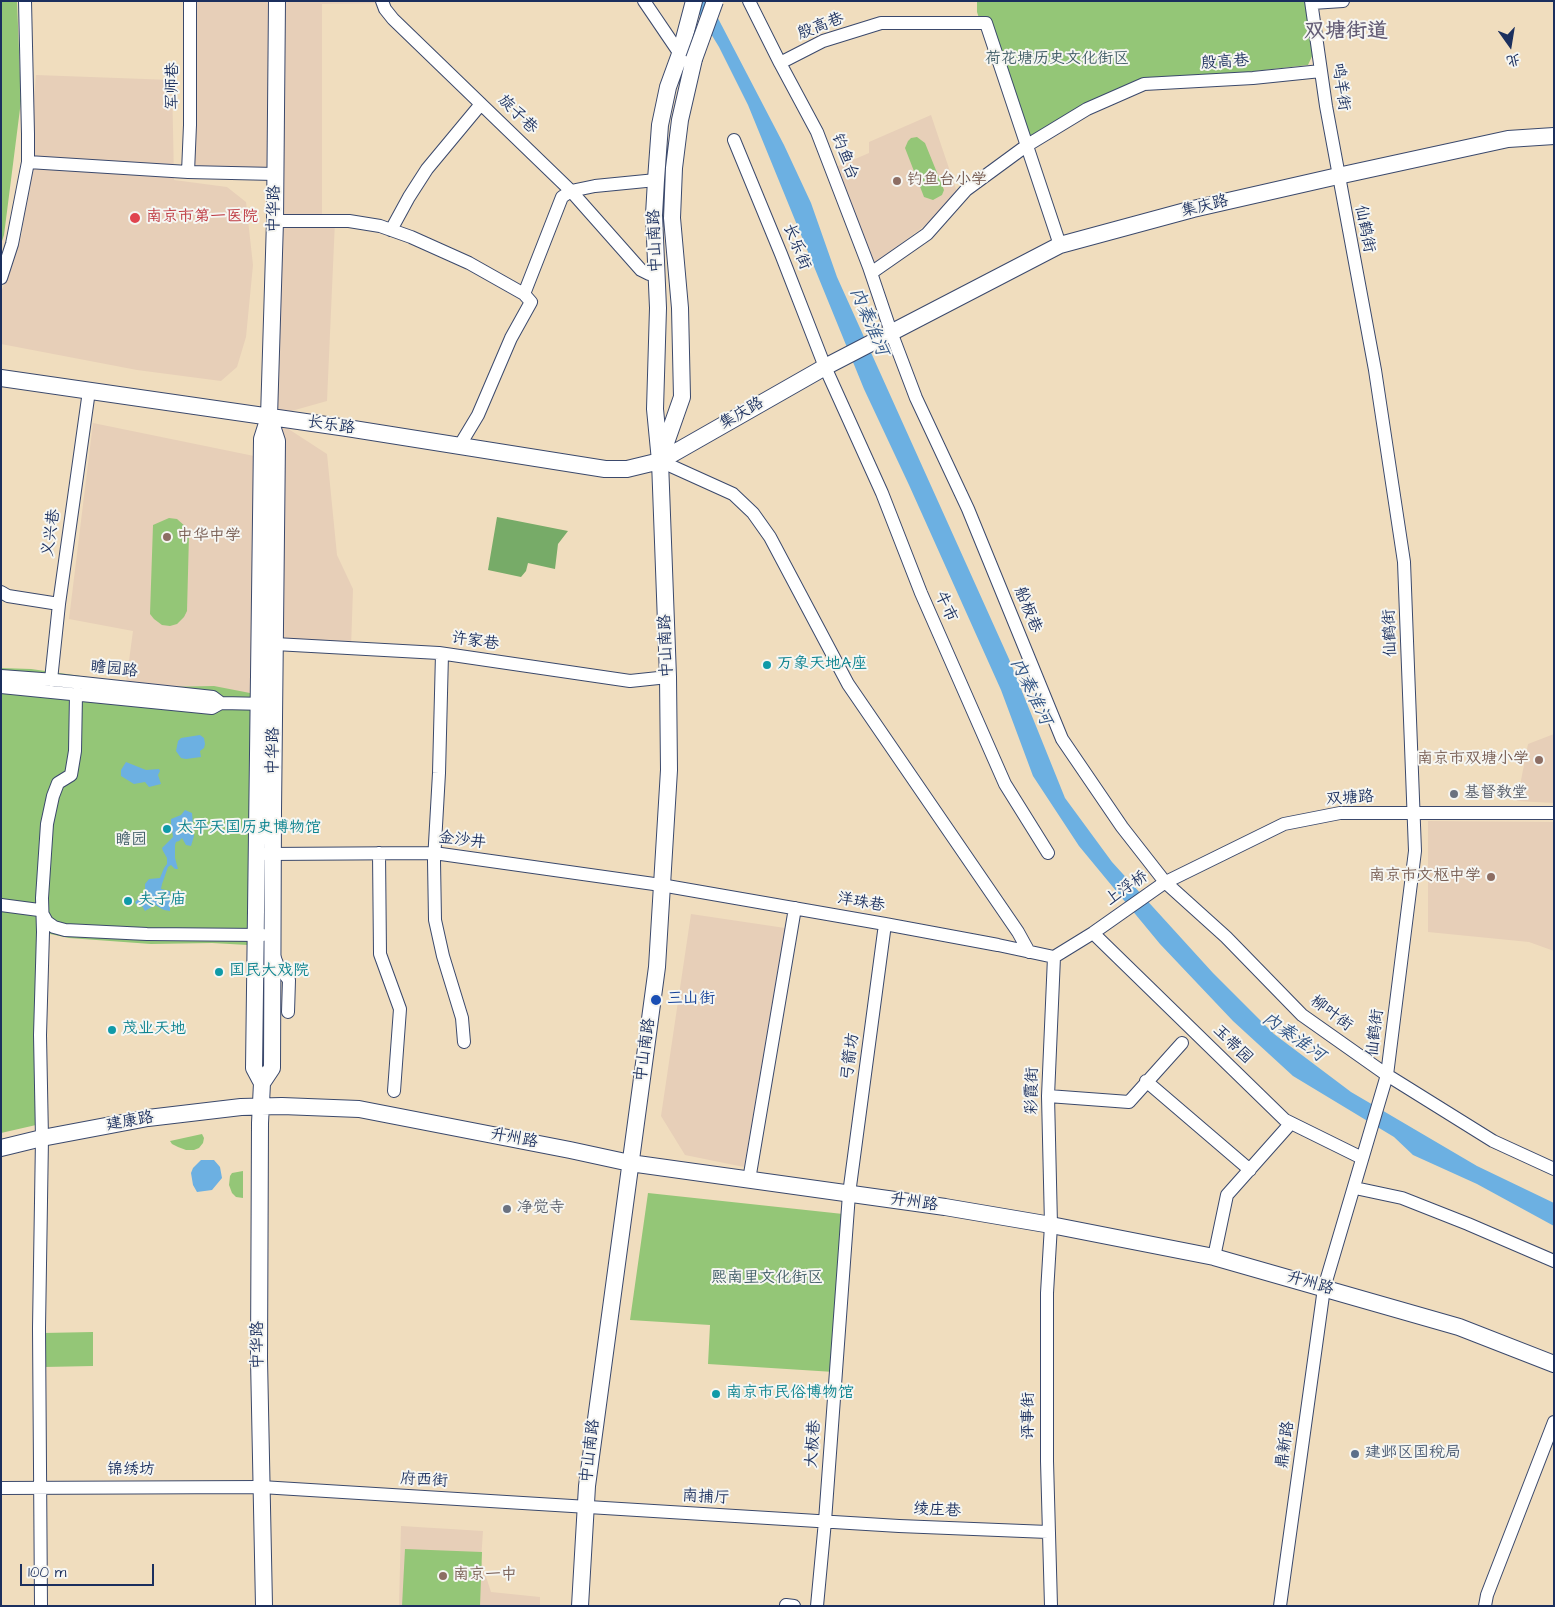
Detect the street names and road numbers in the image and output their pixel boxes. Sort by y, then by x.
street label: 殷高巷 [795,9,847,45]
street label: 殷高巷 [1200,52,1250,74]
street label: 军师巷 [164,62,184,110]
street label: 鸣羊街 [1327,62,1353,112]
street label: 旋子巷 [493,91,541,139]
street label: 钓鱼台 [826,131,862,183]
street label: 中华路 [265,185,285,233]
street label: 集庆路 [1179,192,1231,222]
street label: 仙鹤街 [1350,204,1378,254]
street label: 中山南路 [645,209,667,273]
street label: 长乐街 [778,221,814,273]
street label: 集庆路 [716,394,768,434]
street label: 长乐路 [306,413,356,439]
street label: 义兴巷 [39,508,65,558]
street label: 船板巷 [1009,584,1045,636]
street label: 牛市 [930,588,960,626]
street label: 仙鹤街 [1381,609,1401,657]
street label: 中山南路 [656,614,678,678]
street label: 许家巷 [450,629,500,655]
street label: 瞻园路 [89,658,139,682]
street label: 中华路 [264,727,284,775]
street label: 双塘路 [1325,788,1375,810]
street label: 金沙井 [437,829,487,853]
street label: 上浮桥 [1102,867,1152,911]
street label: 洋珠巷 [836,889,886,917]
street label: 柳叶街 [1306,992,1356,1036]
street label: 仙鹤街 [1364,1008,1388,1058]
street label: 中山南路 [632,1017,660,1083]
street label: 玉带园 [1208,1021,1256,1069]
street label: 弓箭坊 [838,1032,864,1082]
street label: 彩霞街 [1023,1067,1043,1115]
street label: 建康路 [105,1108,155,1136]
street label: 升州路 [489,1125,539,1153]
street label: 升州路 [889,1190,939,1216]
street label: 升州路 [1284,1268,1336,1300]
street label: 中华路 [249,1321,269,1369]
street label: 评事街 [1020,1392,1040,1440]
street label: 中山南路 [578,1418,604,1484]
street label: 大板巷 [803,1419,825,1469]
street label: 鼎新路 [1273,1420,1299,1470]
street label: 锦绣坊 [107,1461,155,1481]
street label: 府西街 [400,1470,448,1492]
street label: 南捕厅 [682,1487,730,1509]
street label: 绫庄巷 [913,1500,961,1522]

